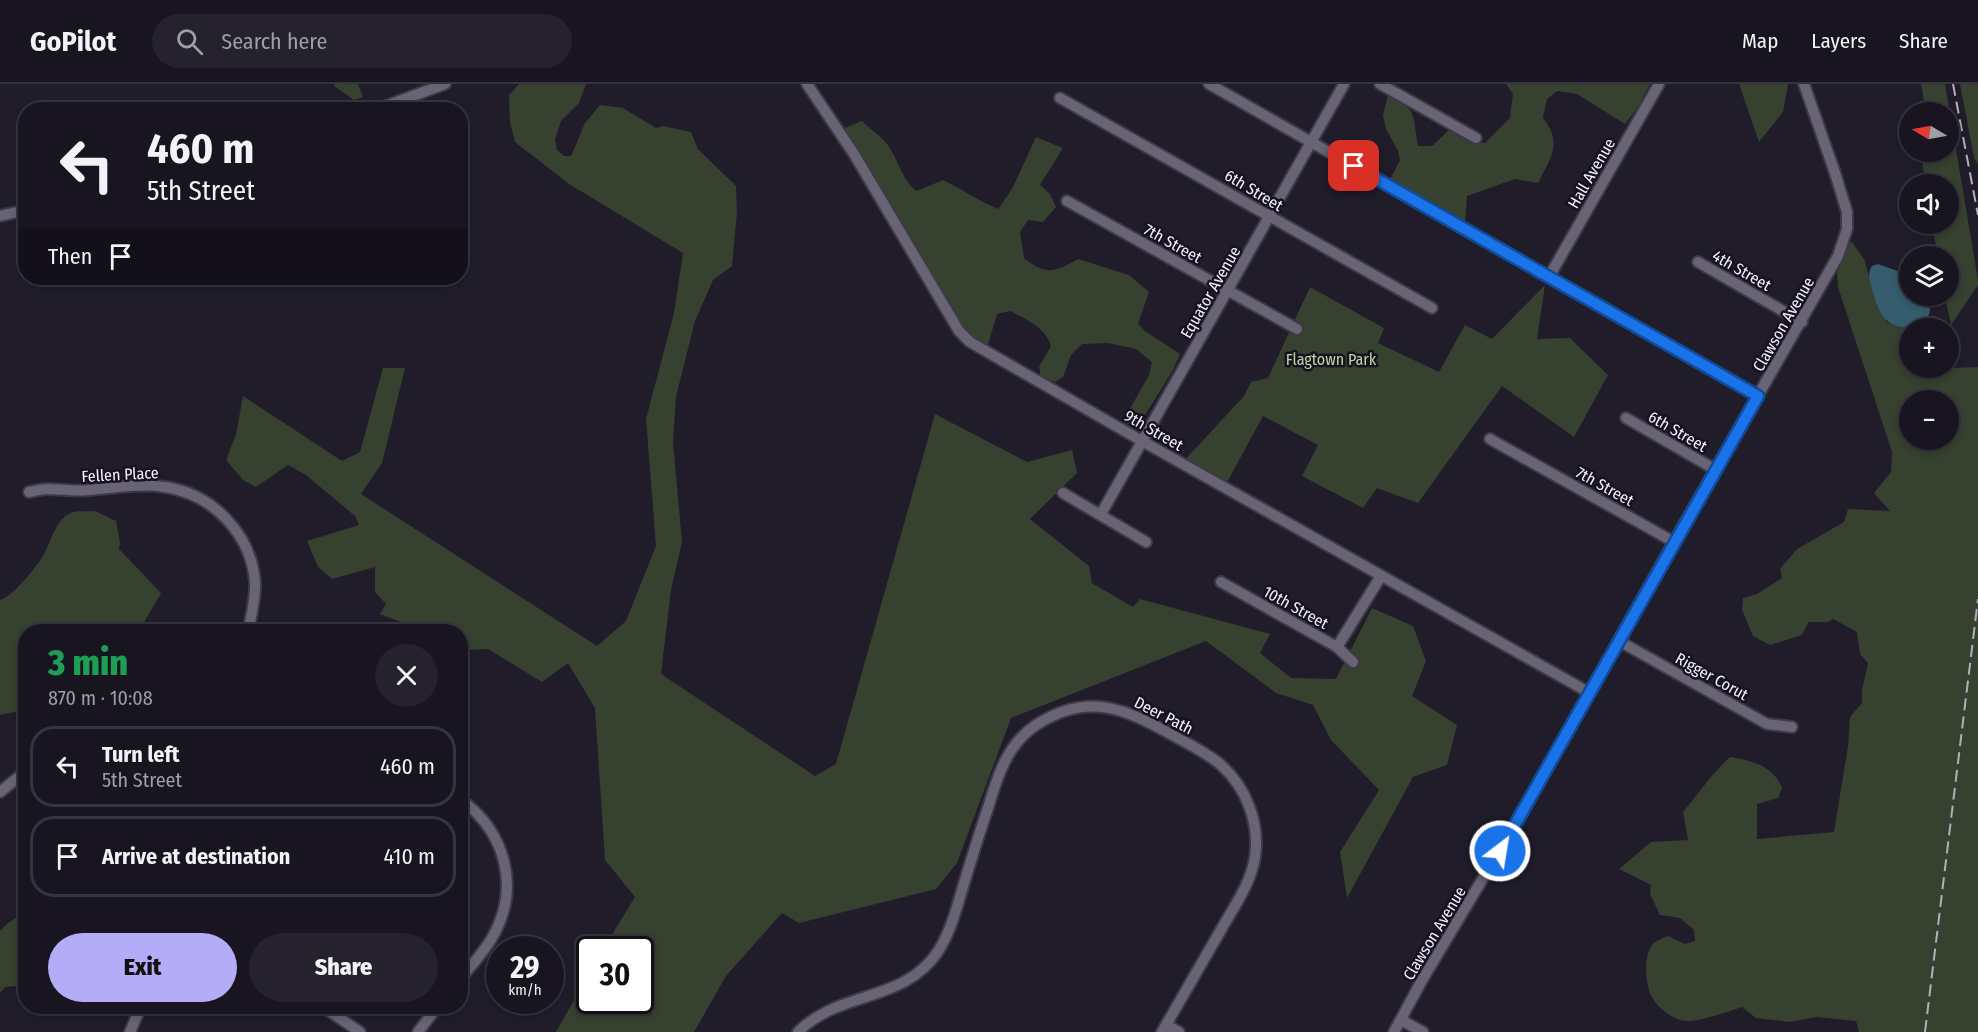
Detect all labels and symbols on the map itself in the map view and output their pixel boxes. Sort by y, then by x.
north arrow [1899,102,1959,162]
street label: Hall Avenue [1564,135,1619,212]
pin [1328,140,1379,191]
street label: 6th Street [1221,166,1287,216]
street label: 7th Street [1140,220,1206,267]
street label: Equator Avenue [1177,243,1244,342]
street label: 4th Street [1709,246,1775,295]
street label: Clawson Avenue [1749,274,1818,375]
park label: Flagtown Park [1286,350,1377,369]
street label: 9th Street [1121,406,1187,455]
street label: 6th Street [1645,407,1711,456]
street label: Fellen Place [81,463,159,486]
street label: 7th Street [1572,463,1638,510]
street label: 10th Street [1260,582,1332,633]
street label: Rigger Corut [1672,649,1752,705]
street label: Deer Path [1131,693,1196,738]
position arrow [1468,819,1532,883]
street label: Clawson Avenue [1399,883,1470,984]
speed limit sign: 30 [576,936,654,1014]

